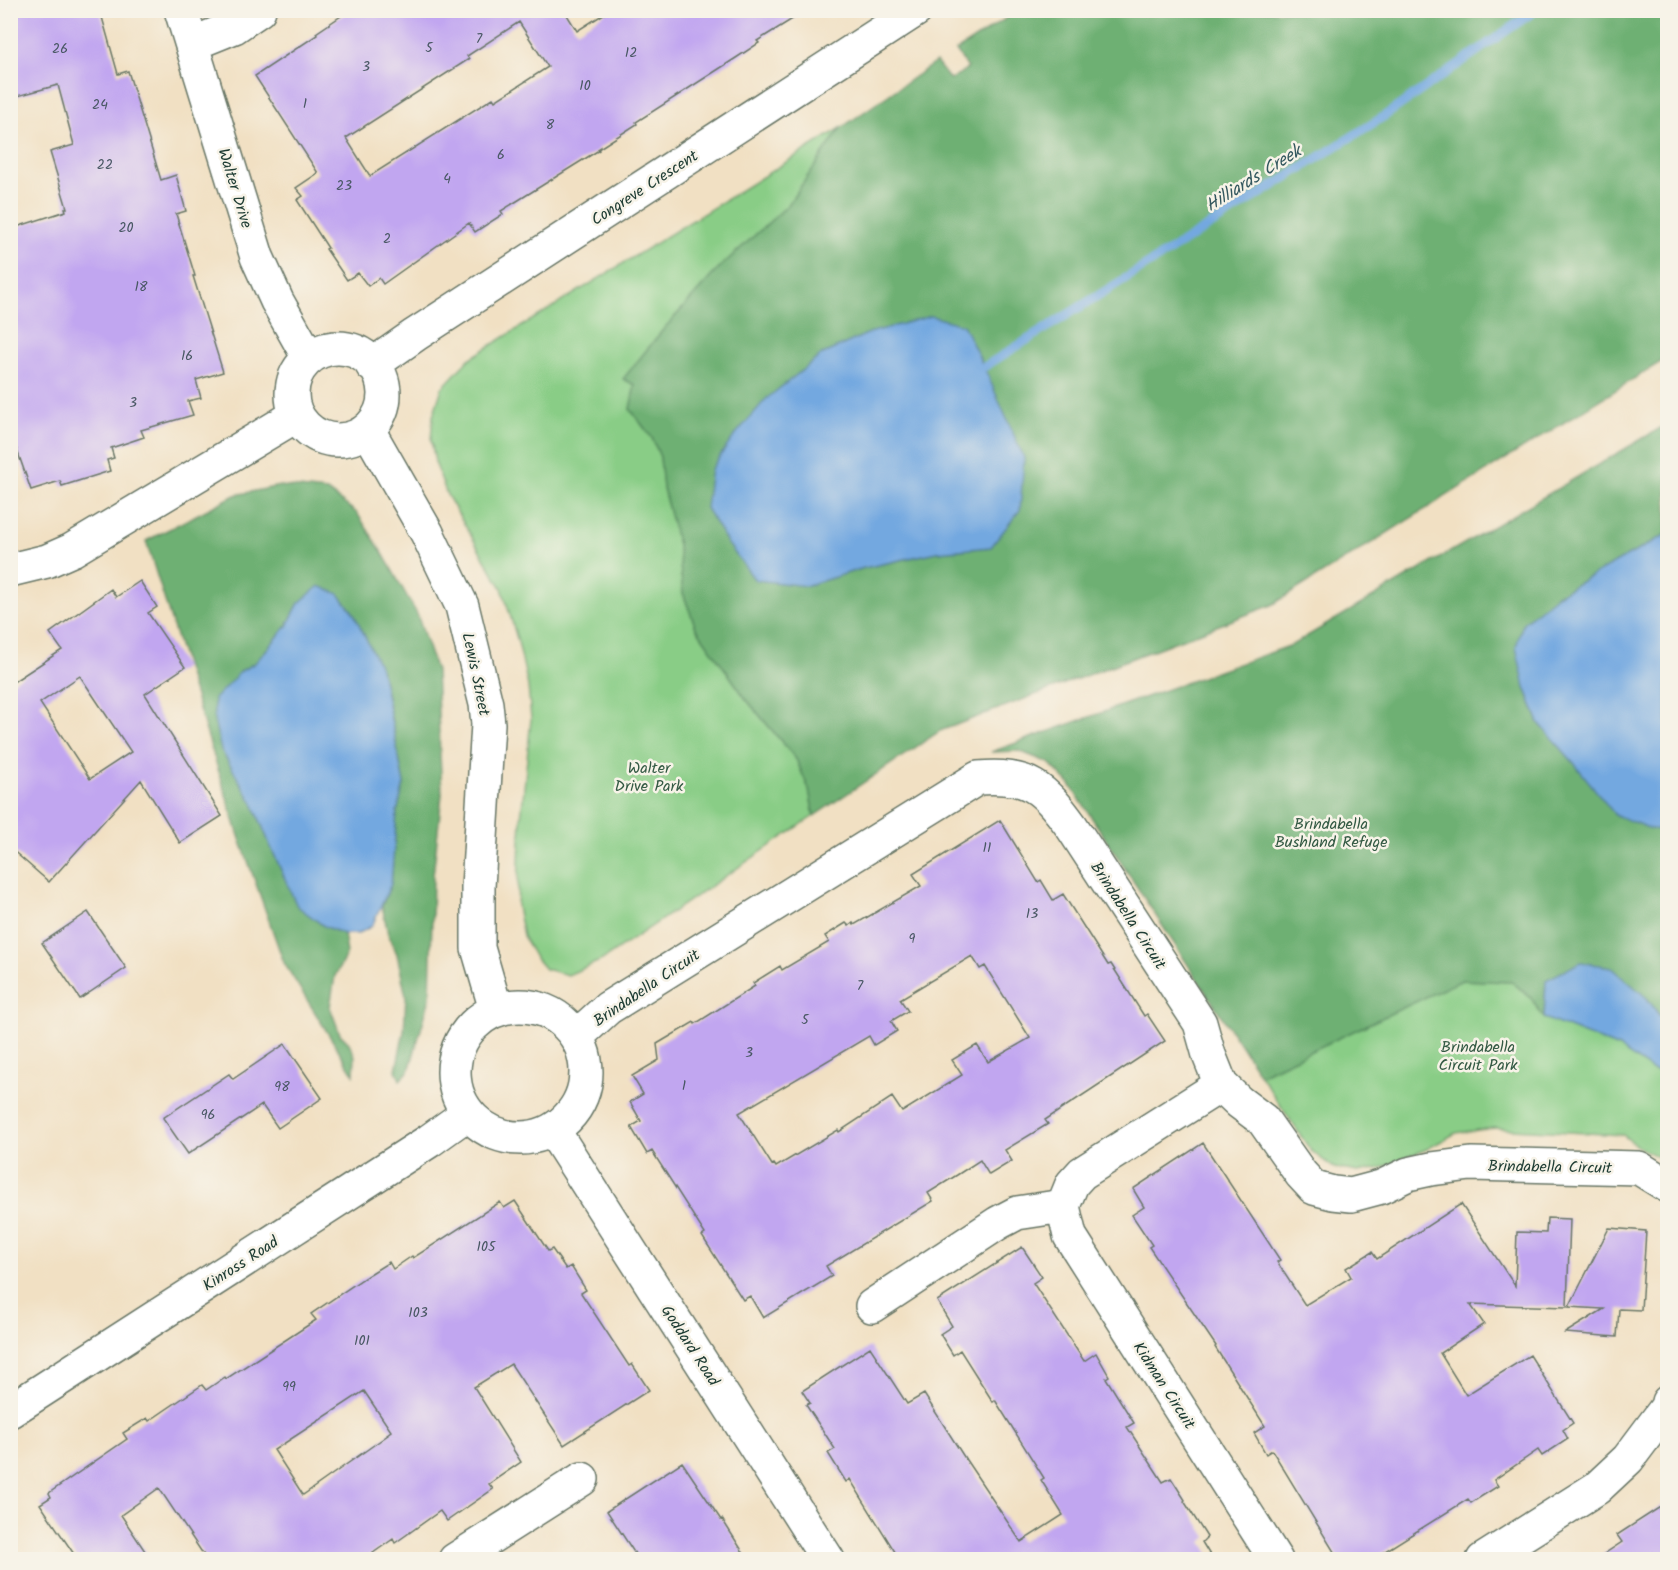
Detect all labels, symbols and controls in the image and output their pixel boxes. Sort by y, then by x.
house number: 7 [476,28,483,50]
house number: 5 [425,37,434,59]
house number: 26 [52,38,68,60]
house number: 12 [625,42,637,64]
house number: 3 [362,56,370,78]
house number: 10 [579,75,591,97]
house number: 1 [303,93,307,115]
house number: 24 [92,94,108,116]
house number: 8 [546,114,555,136]
water label: Hilliards Creek [1200,137,1310,220]
house number: 6 [497,144,505,166]
street label: Congreve Crescent [586,144,704,232]
street label: Walter Drive [211,145,259,232]
house number: 22 [97,154,113,176]
house number: 4 [443,168,451,190]
house number: 23 [336,175,352,197]
house number: 20 [118,217,134,239]
house number: 2 [383,228,391,250]
house number: 18 [135,276,148,298]
house number: 16 [181,345,193,367]
house number: 3 [129,392,137,414]
street label: Lewis Street [455,630,497,719]
park label: Walter Drive Park [615,756,684,799]
park label: Brindabella Bushland Refuge [1275,812,1387,855]
house number: 11 [983,837,991,859]
street label: Brindabella Circuit [1083,857,1172,975]
house number: 13 [1026,903,1038,925]
house number: 9 [909,928,916,950]
street label: Brindabella Circuit [588,943,706,1033]
house number: 7 [857,975,864,997]
house number: 5 [801,1009,810,1031]
park label: Brindabella Circuit Park [1439,1035,1518,1078]
house number: 3 [745,1042,753,1064]
house number: 1 [682,1075,686,1097]
house number: 98 [274,1076,290,1098]
house number: 96 [201,1104,215,1126]
street label: Brindabella Circuit [1488,1154,1613,1181]
street label: Kinross Road [198,1230,285,1298]
house number: 105 [477,1236,497,1258]
street label: Goddard Road [654,1300,726,1392]
house number: 103 [408,1302,428,1324]
house number: 101 [354,1330,370,1352]
street label: Kidman Circuit [1126,1337,1202,1435]
house number: 99 [282,1376,296,1398]

